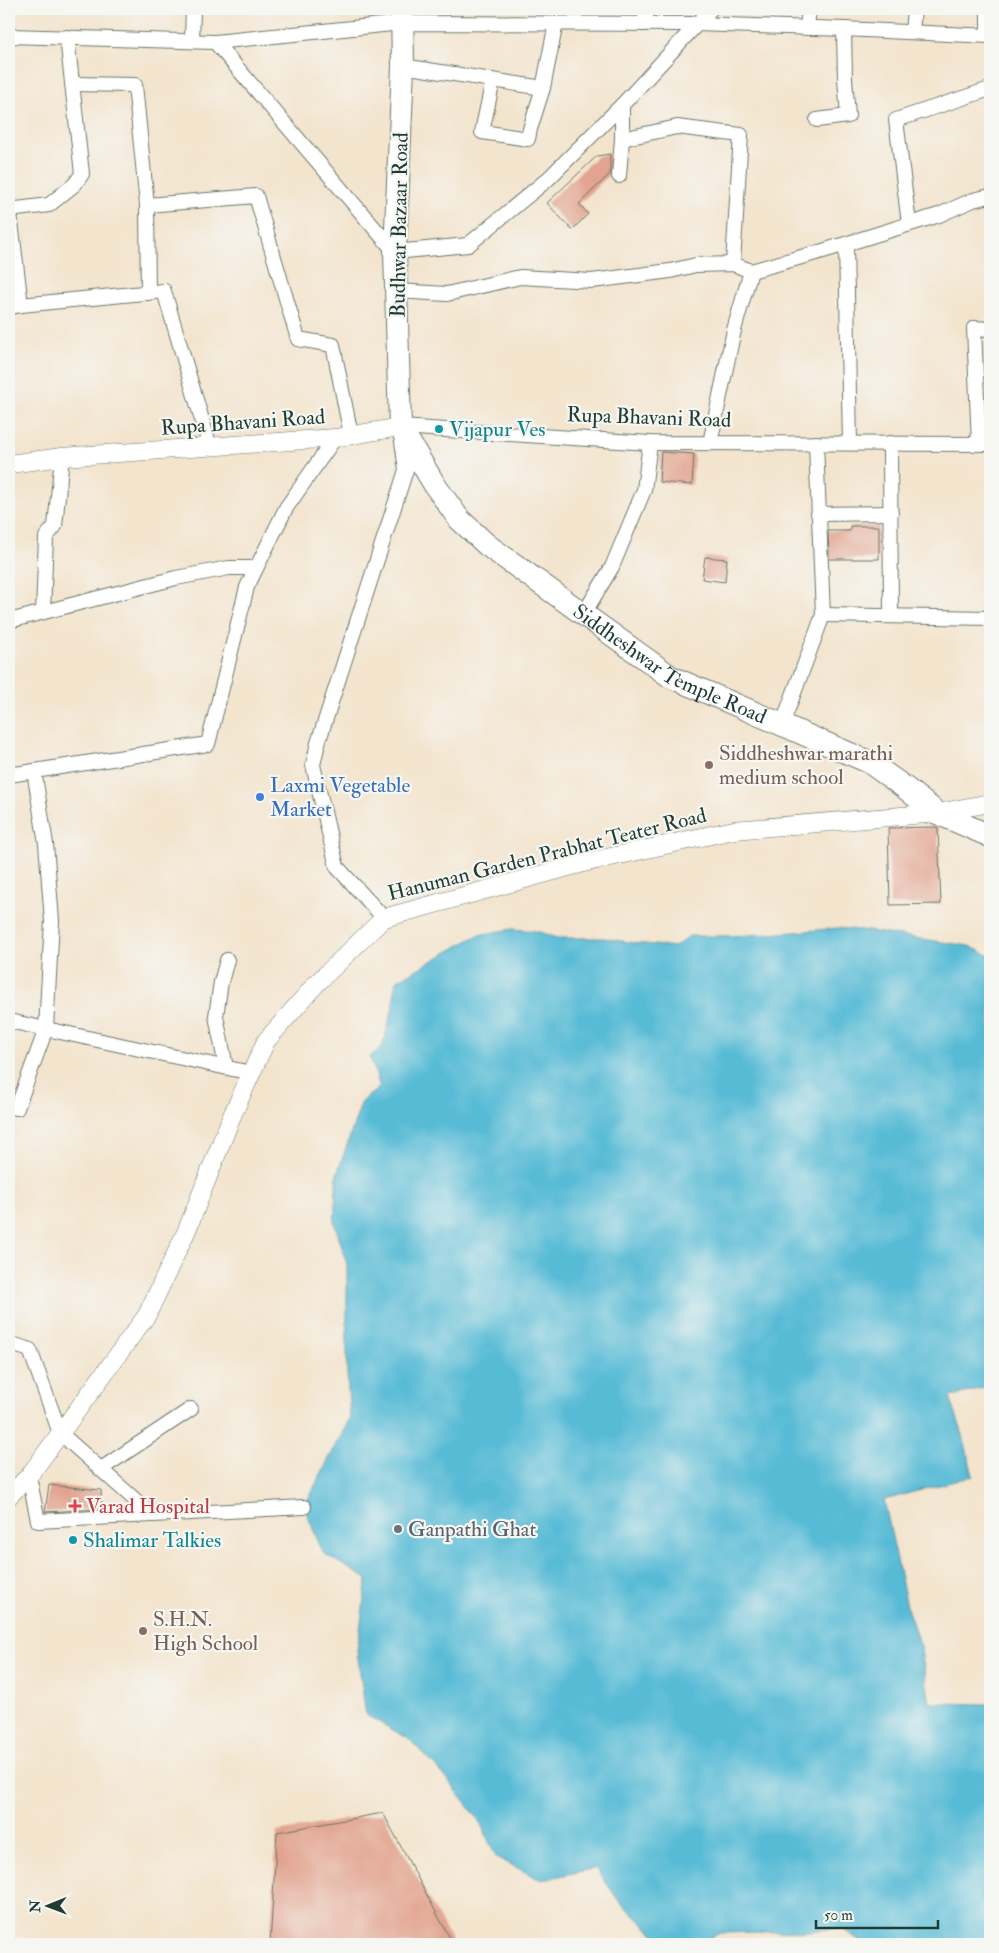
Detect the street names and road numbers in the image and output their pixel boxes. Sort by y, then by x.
street label: Budhwar Bazaar Road [384,131,415,318]
street label: Rupa Bhavani Road [566,401,732,434]
street label: Rupa Bhavani Road [160,403,327,442]
street label: Siddheshwar Temple Road [567,598,771,731]
street label: Hanuman Garden Prabhat Teater Road [385,802,710,907]

